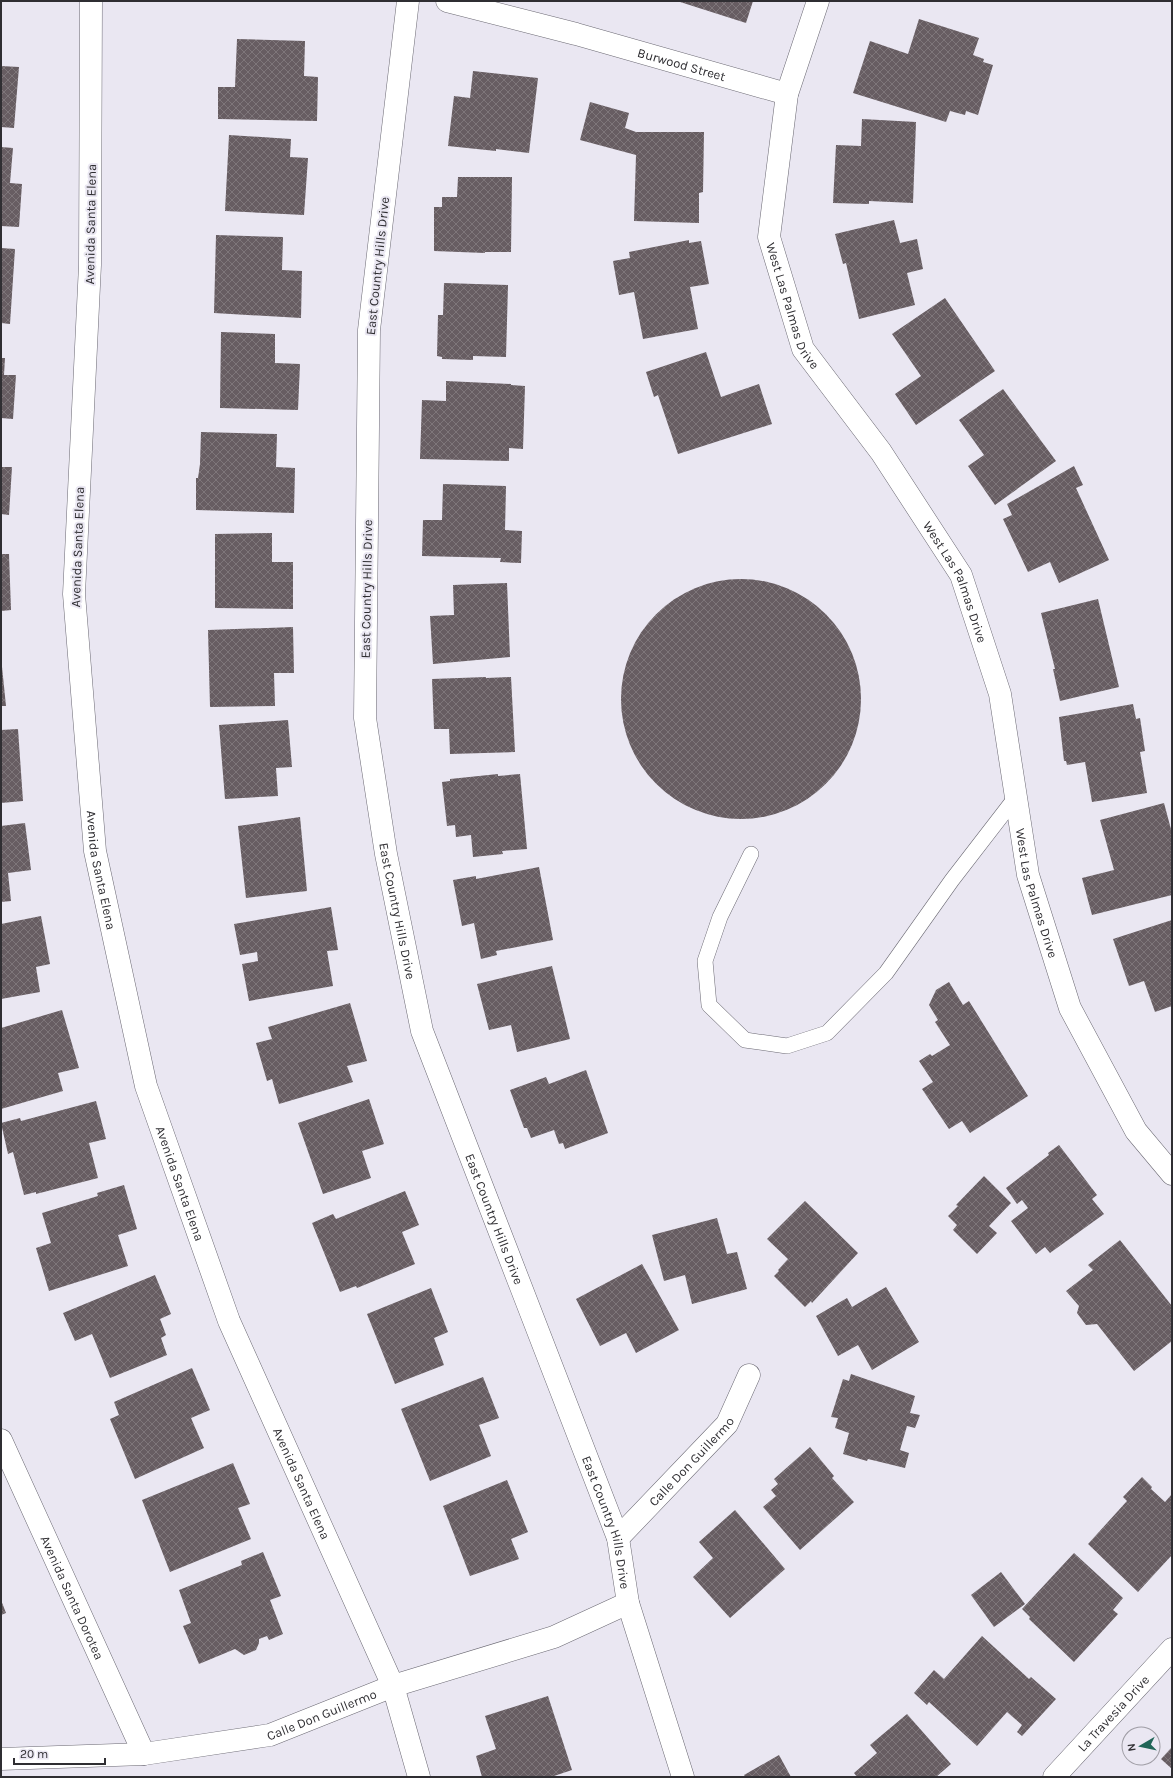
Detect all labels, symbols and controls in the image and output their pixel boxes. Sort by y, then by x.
street label: Burwood Street [636,45,727,84]
street label: Avenida Santa Elena [82,164,99,284]
street label: East Country Hills Drive [363,196,392,336]
street label: West Las Palmas Drive [763,241,822,372]
street label: Avenida Santa Elena [68,486,87,608]
street label: West Las Palmas Drive [920,518,990,645]
street label: East Country Hills Drive [358,519,375,659]
street label: Avenida Santa Elena [84,810,119,931]
street label: West Las Palmas Drive [1013,827,1061,960]
street label: East Country Hills Drive [376,842,418,981]
street label: Avenida Santa Elena [153,1124,207,1243]
street label: East Country Hills Drive [462,1151,526,1287]
street label: Calle Don Guillermo [646,1415,737,1509]
street label: Avenida Santa Elena [270,1425,333,1542]
street label: East Country Hills Drive [579,1454,633,1590]
street label: Avenida Santa Dorotea [38,1533,107,1662]
street label: La Travesia Drive [1074,1672,1152,1755]
street label: Calle Don Guillermo [265,1686,379,1744]
north arrow [1121,1726,1161,1766]
scale bar [14,1740,105,1766]
text: N [1125,1743,1139,1752]
text: 20 m [20,1747,48,1761]

